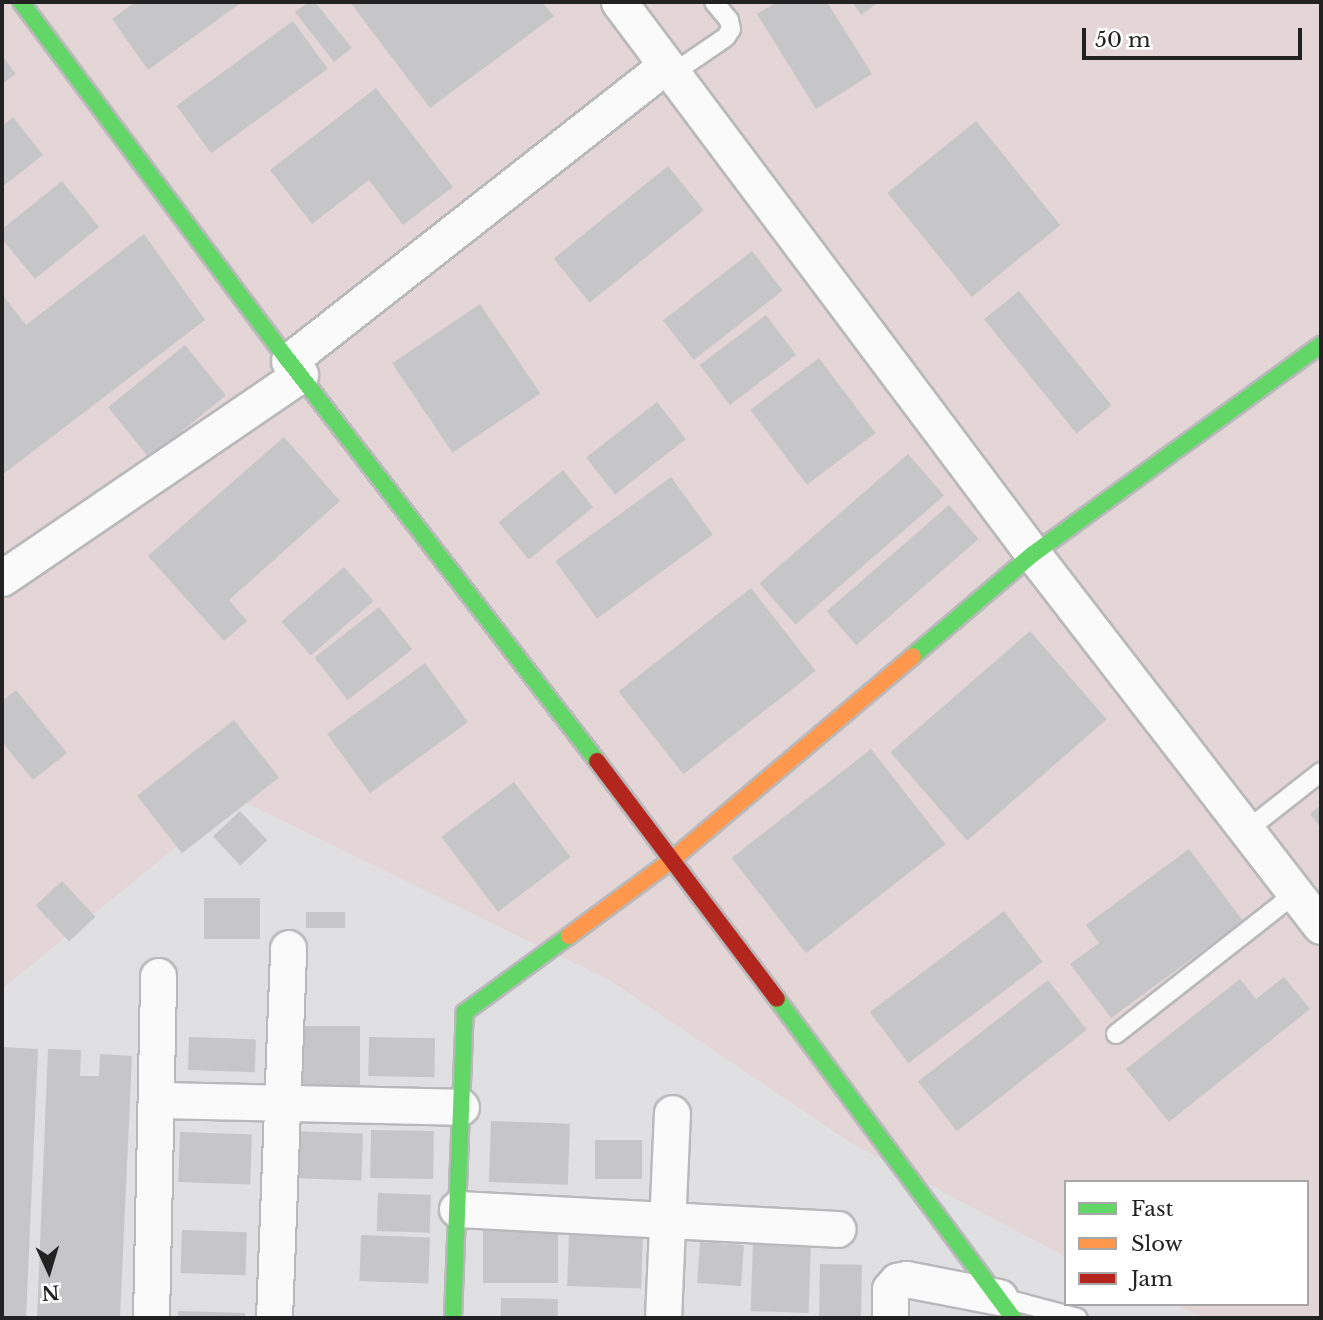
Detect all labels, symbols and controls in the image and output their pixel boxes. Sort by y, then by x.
scale bar [1085,14,1306,58]
text: 50 m [1095,27,1150,53]
legend [1064,1180,1309,1306]
text: Fast [1131,1196,1173,1222]
text: Slow [1131,1231,1183,1257]
north arrow [14,1236,84,1306]
text: Jam [1131,1266,1173,1292]
text: N [41,1280,60,1305]

